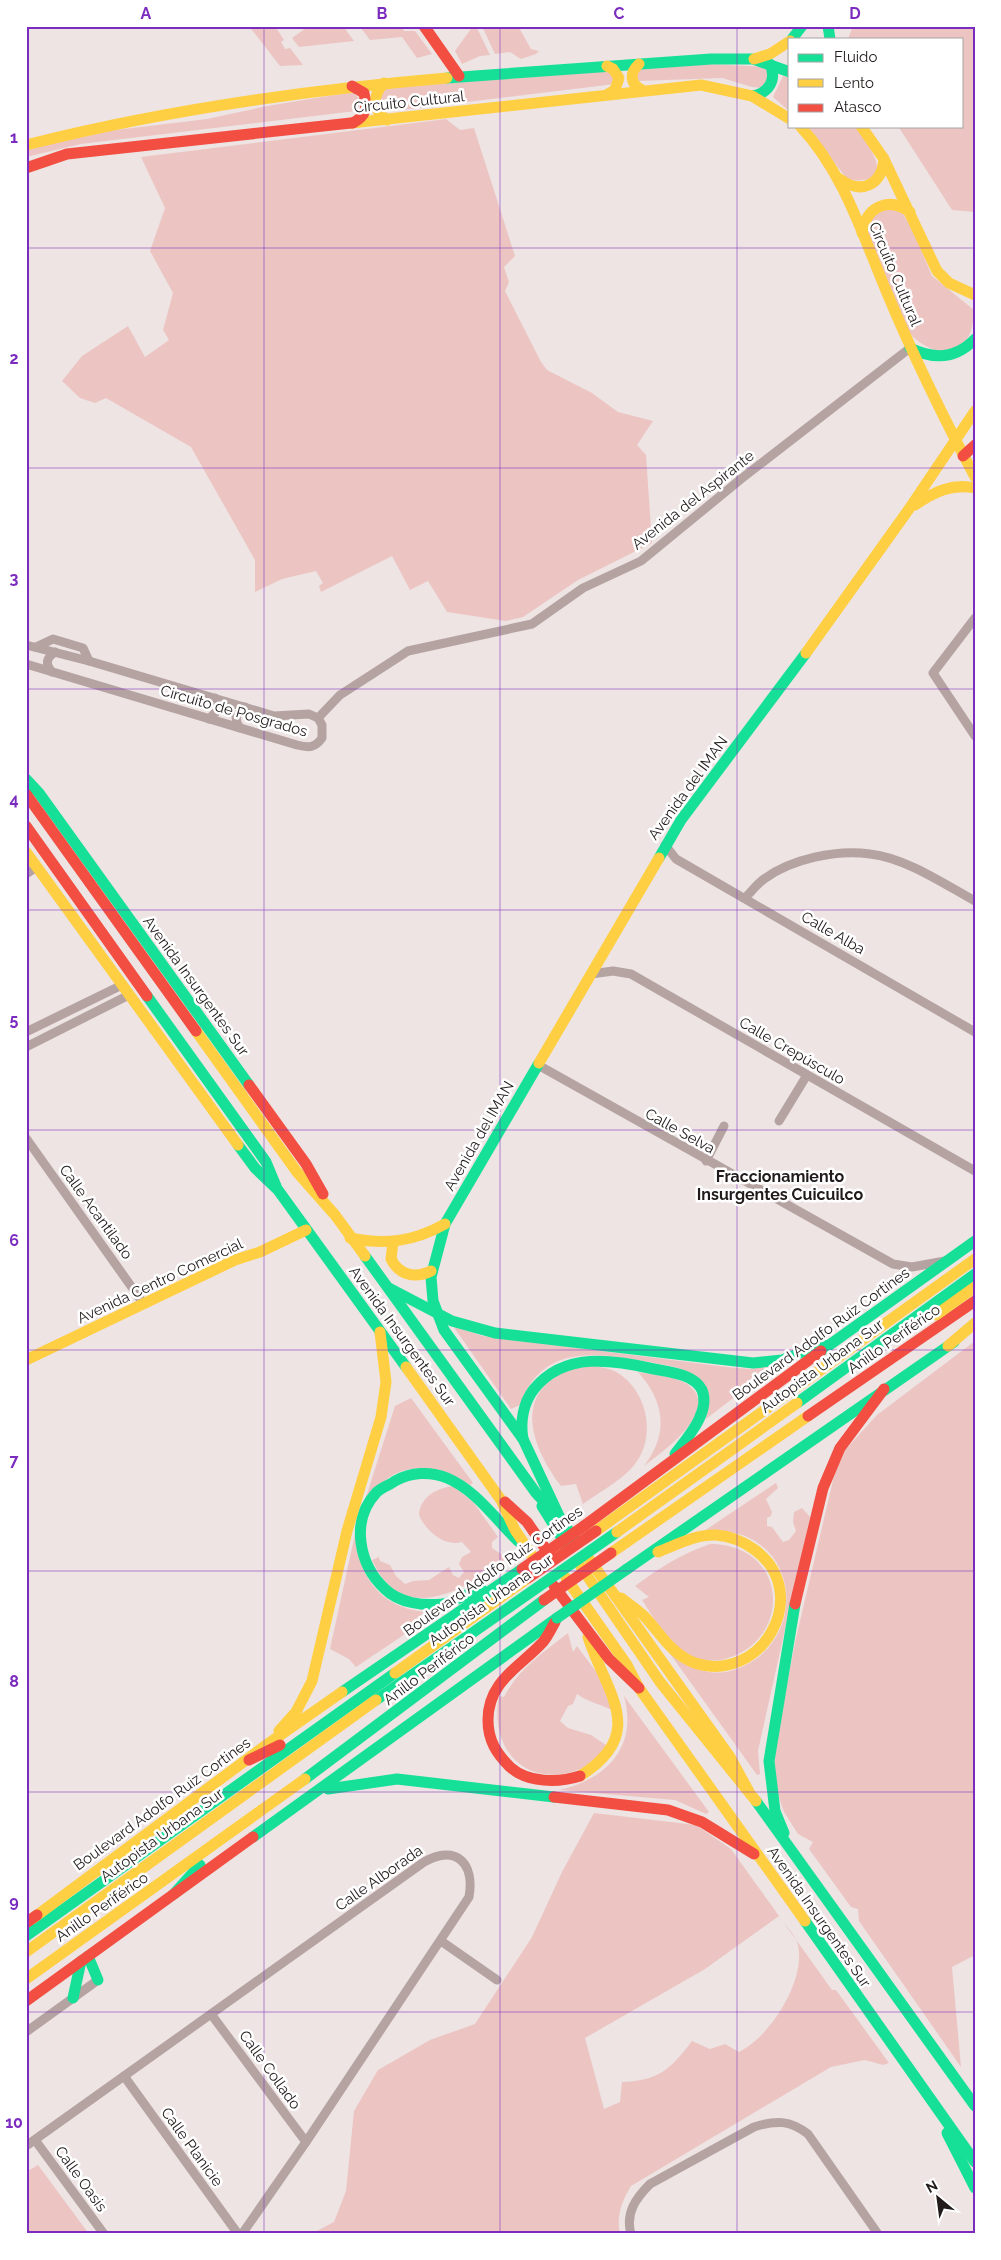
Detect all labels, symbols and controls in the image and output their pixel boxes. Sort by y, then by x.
text: A [141,4,152,23]
text: B [377,4,388,23]
text: C [614,4,625,23]
text: D [849,4,861,23]
legend [788,38,964,128]
text: Fluido [834,48,877,66]
text: Lento [834,74,874,92]
street label: Circuito Cultural [353,87,466,117]
text: Atasco [834,98,881,116]
text: 1 [10,128,18,147]
street label: Circuito Cultural [865,219,925,330]
text: 2 [9,349,19,368]
street label: Avenida del Aspirante [628,447,758,553]
text: 3 [10,569,19,588]
street label: Circuito de Posgrados [158,681,310,741]
street label: Avenida del IMAN [644,733,732,843]
text: 4 [9,790,19,809]
street label: Calle Alba [798,908,868,958]
street label: Avenida Insurgentes Sur [139,913,253,1060]
text: 5 [10,1010,19,1029]
street label: Calle Crepúsculo [736,1013,848,1089]
street label: Avenida del IMAN [440,1078,518,1194]
street label: Calle Selva [642,1104,718,1158]
street label: Calle Acantilado [56,1161,136,1263]
district label: Fraccionamiento Insurgentes Cuicuilco [697,1167,864,1204]
text: 6 [9,1231,19,1250]
street label: Avenida Centro Comercial [74,1234,247,1327]
street label: Avenida Insurgentes Sur [345,1263,459,1410]
street label: Boulevard Adolfo Ruiz Cortines [729,1264,913,1404]
street label: Anillo Periférico [844,1300,944,1378]
street label: Autopista Urbana Sur [757,1315,888,1417]
text: 7 [10,1451,19,1470]
street label: Boulevard Adolfo Ruiz Cortines [400,1502,586,1640]
street label: Autopista Urbana Sur [425,1550,557,1650]
street label: Anillo Periférico [380,1629,478,1709]
text: 8 [9,1672,19,1691]
street label: Boulevard Adolfo Ruiz Cortines [70,1734,254,1874]
street label: Autopista Urbana Sur [97,1784,228,1886]
street label: Calle Alborada [332,1841,426,1915]
street label: Avenida Insurgentes Sur [763,1843,875,1992]
street label: Anillo Periférico [52,1868,152,1946]
text: 9 [9,1892,19,1911]
street label: Calle Collado [235,2027,305,2113]
street label: Calle Planicie [157,2104,227,2190]
text: 10 [5,2113,23,2132]
street label: Calle Oasis [51,2143,111,2215]
north arrow [914,2172,964,2222]
text: N [923,2177,940,2196]

